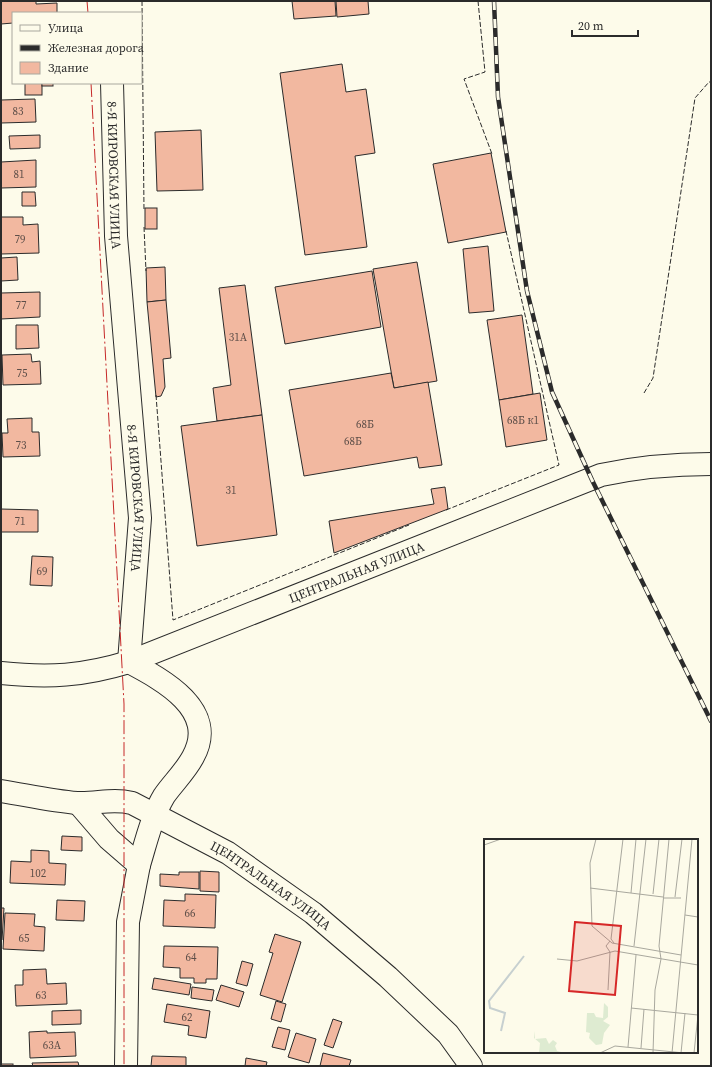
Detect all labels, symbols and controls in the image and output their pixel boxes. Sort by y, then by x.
legend [12,12,142,84]
scale bar [572,12,638,38]
text: 20 m [578,18,604,34]
text: Улица [48,20,84,36]
text: Железная дорога [48,40,145,56]
text: Здание [48,60,89,76]
street label: 8-Я КИРОВСКАЯ УЛИЦА [104,101,126,250]
house number: 83 [13,104,24,119]
house number: 81 [14,167,25,182]
house number: 79 [15,232,26,247]
house number: 77 [16,298,27,313]
house number: 31А [229,330,248,345]
house number: 75 [17,366,28,381]
house number: 68Б к1 [507,413,539,428]
house number: 68Б [356,417,374,432]
street label: 8-Я КИРОВСКАЯ УЛИЦА [124,424,149,573]
house number: 68Б [344,434,362,449]
house number: 73 [16,438,27,453]
house number: 31 [226,483,237,498]
house number: 71 [15,514,26,529]
street label: ЦЕНТРАЛЬНАЯ УЛИЦА [286,537,427,606]
house number: 69 [37,564,48,579]
street label: ЦЕНТРАЛЬНАЯ УЛИЦА [208,837,335,934]
inset map [484,839,698,1053]
house number: 102 [30,866,47,881]
house number: 66 [185,906,196,921]
house number: 65 [19,931,30,946]
house number: 64 [186,950,197,965]
house number: 63 [36,988,47,1003]
house number: 62 [182,1010,193,1025]
house number: 63А [43,1038,62,1053]

